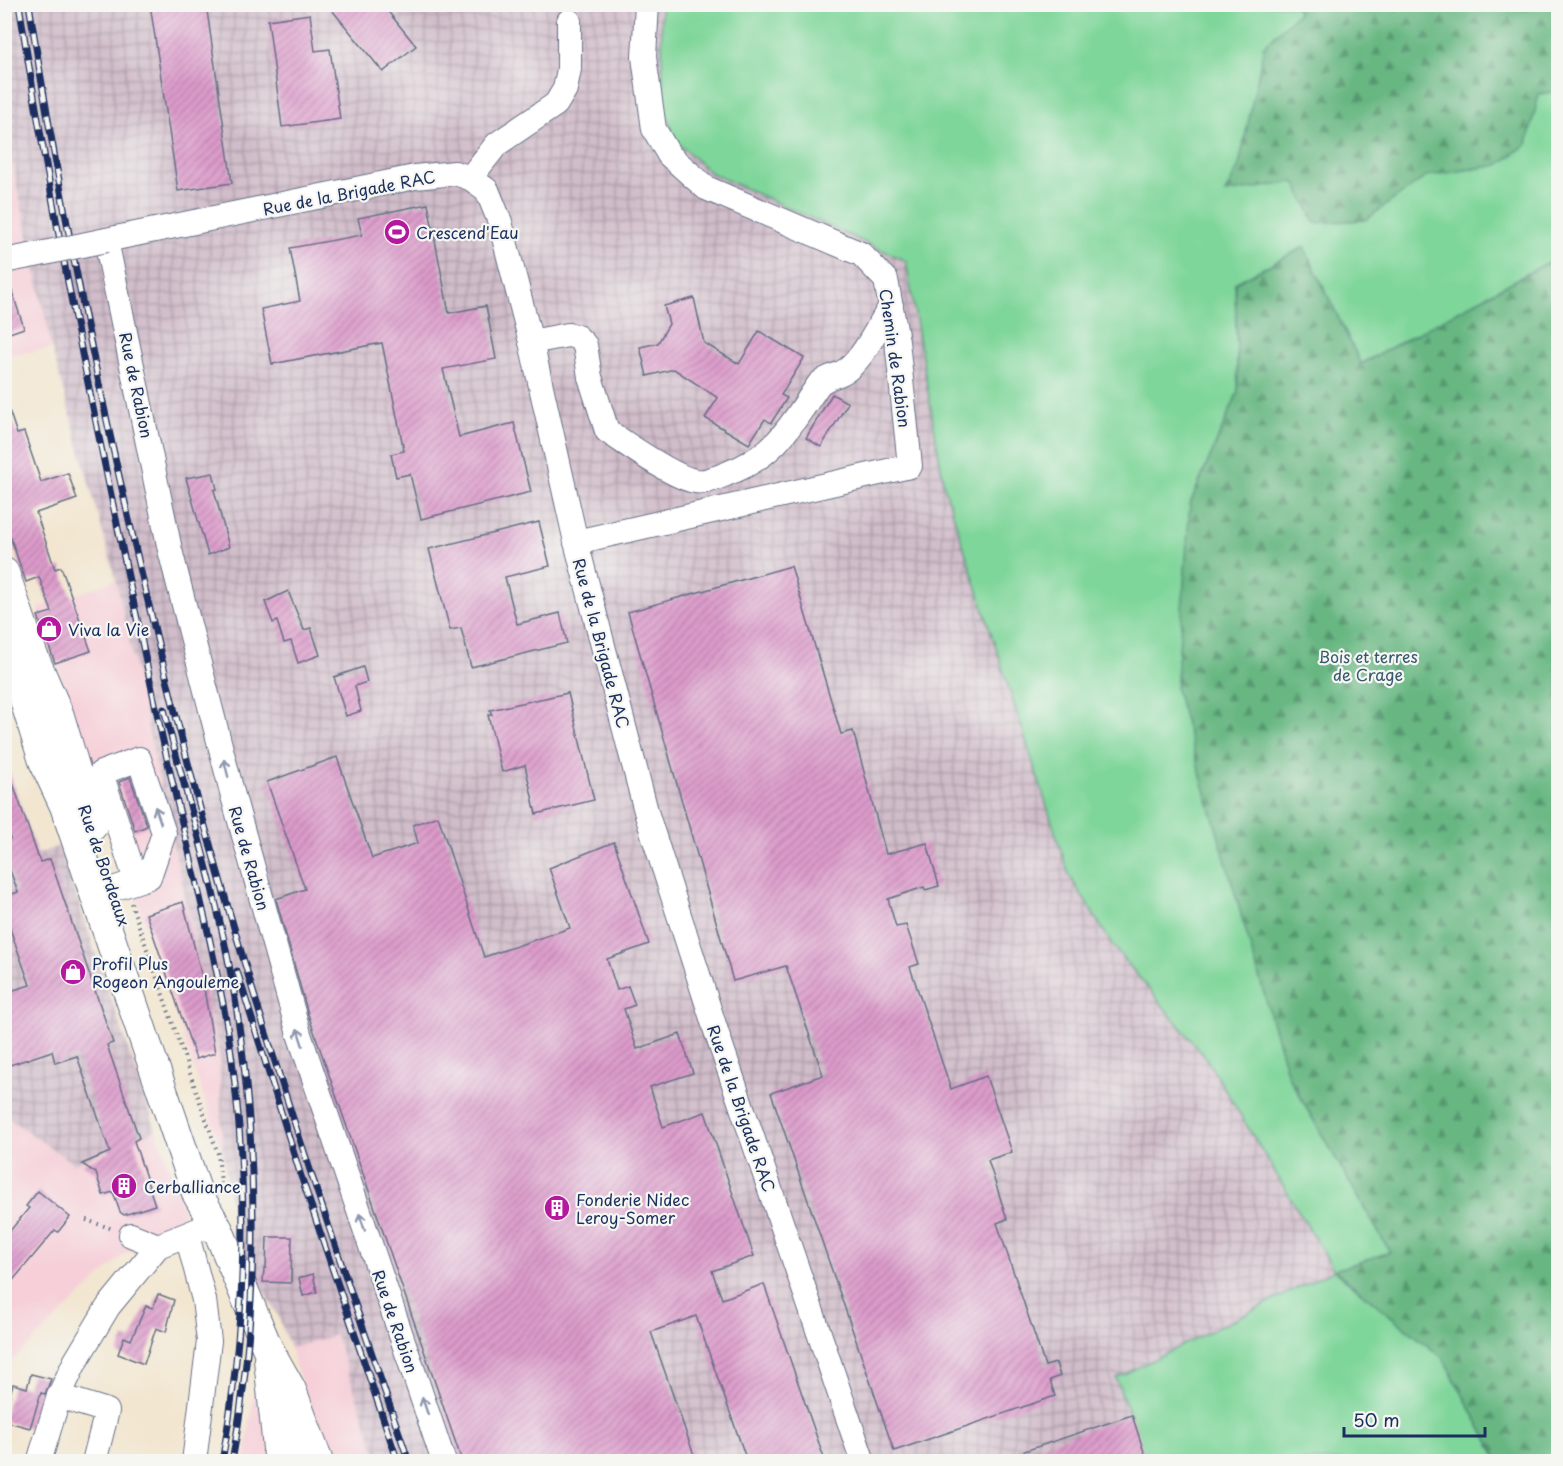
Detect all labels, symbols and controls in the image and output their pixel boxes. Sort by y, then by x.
street label: Rue de la Brigade RAC [261,164,437,220]
sports icon: Crescend'Eau [382,217,412,247]
place label: Crescend'Eau [416,220,519,244]
street label: Chemin de Rabion [874,287,918,429]
street label: Rue de Rabion [114,330,160,440]
street label: Rue de la Brigade RAC [568,555,636,731]
shop icon: Viva la Vie [34,614,64,644]
place label: Viva la Vie [68,617,149,641]
park label: Bois et terres de Crage [1318,644,1418,686]
one-way arrow [219,759,231,778]
street label: Rue de Bordeaux [73,801,137,929]
street label: Rue de Rabion [224,803,276,913]
one-way arrow [152,806,163,825]
place label: Profil Plus Rogeon Angouleme [92,951,239,993]
shop icon: Profil Plus Rogeon Angouleme [58,957,88,987]
street label: Rue de la Brigade RAC [702,1021,782,1195]
one-way arrow [294,1028,305,1047]
building icon: Cerballiance [109,1171,139,1201]
place label: Cerballiance [144,1174,241,1198]
place label: Fonderie Nidec Leroy-Somer [576,1187,689,1229]
building icon: Fonderie Nidec Leroy-Somer [542,1193,572,1223]
one-way arrow [356,1212,367,1231]
street label: Rue de Rabion [367,1266,425,1376]
one-way arrow [418,1397,429,1416]
scale bar [1344,1400,1485,1438]
text: 50 m [1353,1406,1400,1433]

